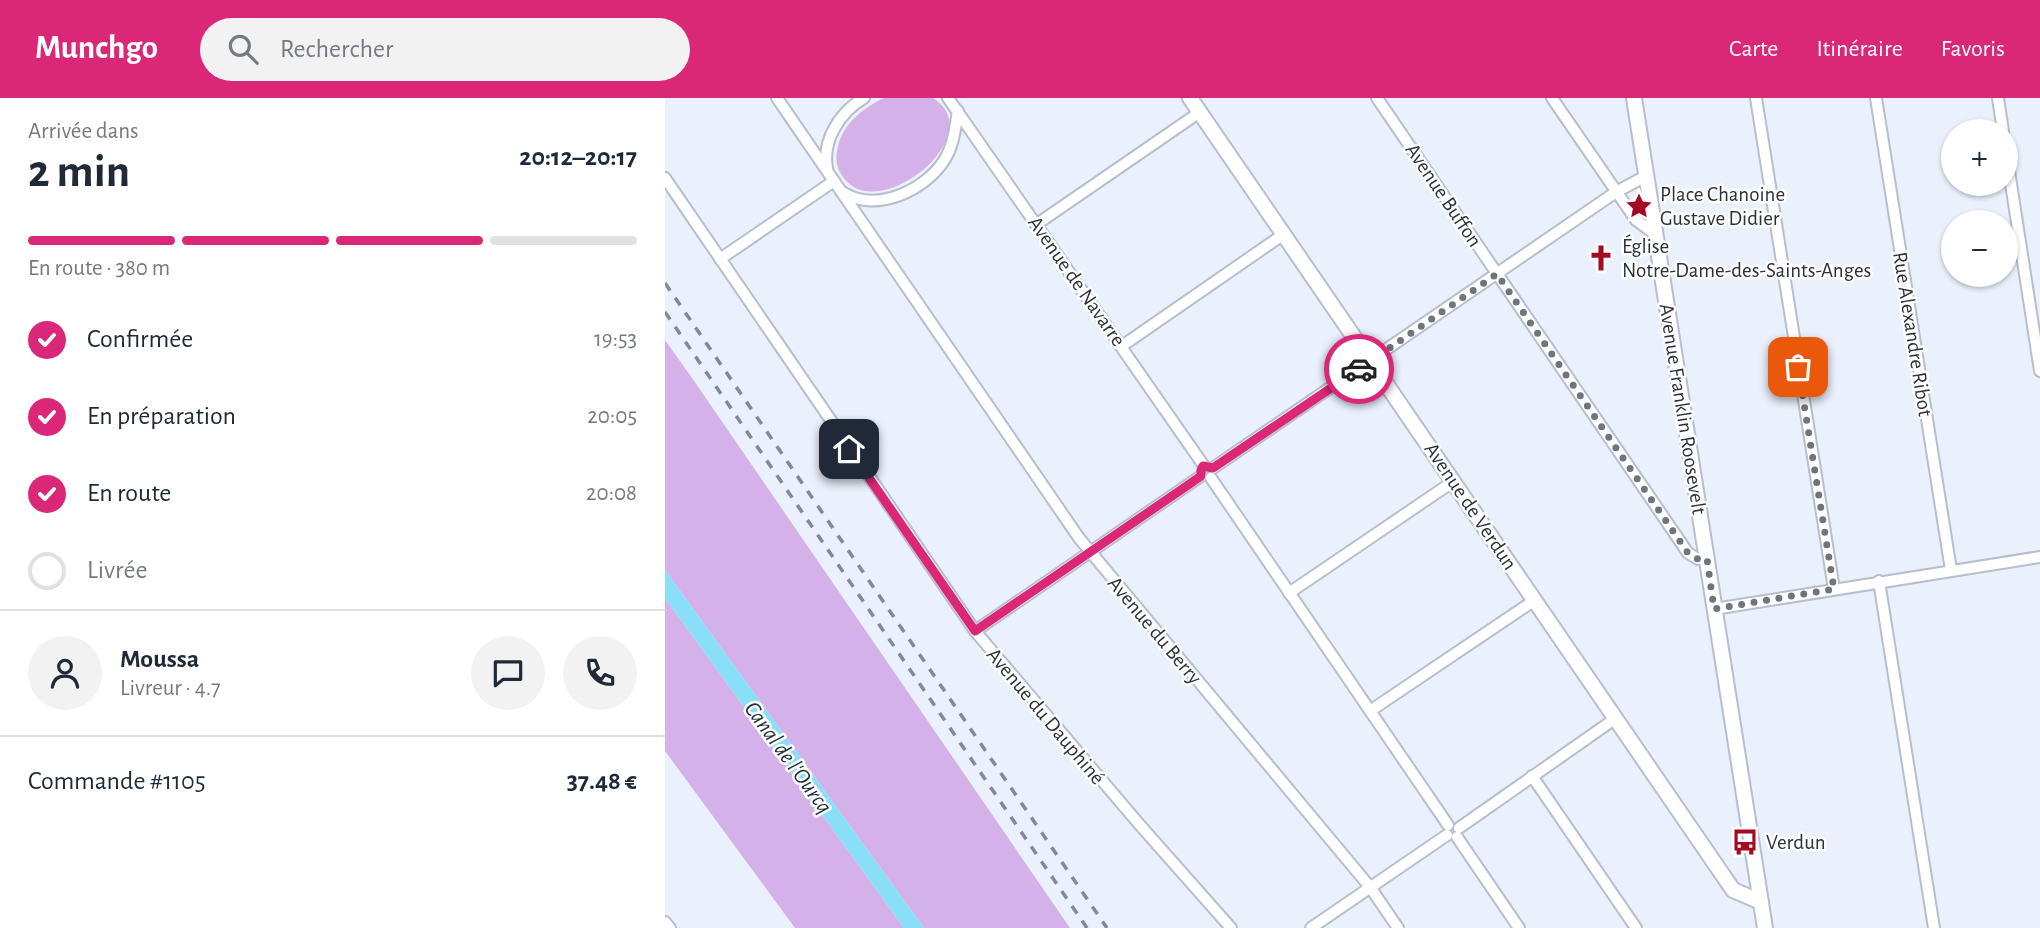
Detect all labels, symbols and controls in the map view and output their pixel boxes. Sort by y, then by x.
search box [200,18,690,81]
icon: search [224,30,262,68]
text: Munchgo [35,32,158,65]
text: Rechercher [280,36,393,62]
text: Carte [1729,37,1778,61]
text: Itinéraire [1816,37,1903,61]
text: Favoris [1941,37,2005,61]
map controls [1941,119,2018,287]
button: + [1941,119,2018,196]
text: Arrivée dans [28,120,139,143]
street label: Avenue Buffon [1401,140,1486,251]
text: 20:12–20:17 [519,144,637,170]
text: 2 min [28,149,130,195]
place label: Place Chanoine Gustave Didier [1660,184,1785,229]
place icon: Place Chanoine Gustave Didier [1624,191,1654,221]
button: − [1941,210,2018,287]
street label: Avenue de Navarre [1024,212,1129,350]
place label: Église Notre-Dame-des-Saints-Anges [1622,234,1871,281]
church icon: Église Notre-Dame-des-Saints-Anges [1586,243,1616,273]
street label: Rue Alexandre Ribot [1889,250,1936,418]
text: En route · 380 m [28,257,170,280]
street label: Avenue Franklin Roosevelt [1655,302,1710,516]
icon: check [28,321,66,359]
text: Confirmée [87,326,193,352]
text: 19:53 [594,328,637,351]
courier [1324,334,1394,404]
pin [1768,337,1828,397]
icon: bag [1779,348,1817,386]
icon: car [1340,350,1378,388]
icon: check [28,398,66,436]
text: En préparation [87,403,236,429]
text: 20:05 [587,405,637,428]
pin [819,419,879,479]
icon: home [830,430,868,468]
street label: Avenue de Verdun [1420,439,1521,574]
icon: check [28,475,66,513]
text: En route [87,480,171,506]
text: 20:08 [586,482,637,505]
text: Livrée [87,557,147,583]
street label: Avenue du Berry [1104,573,1206,688]
button: person [28,636,102,710]
button: chat [471,636,545,710]
button: phone [563,636,637,710]
street label: Avenue du Dauphiné [983,644,1109,789]
text: Moussa [120,646,199,672]
text: Livreur · 4.7 [120,677,221,700]
water label: Canal de l'Ourcq [740,698,836,818]
text: Commande #1105 [28,768,206,794]
text: 37.48 € [567,768,637,794]
bus stop icon: Verdun [1730,827,1760,857]
place label: Verdun [1766,832,1826,853]

